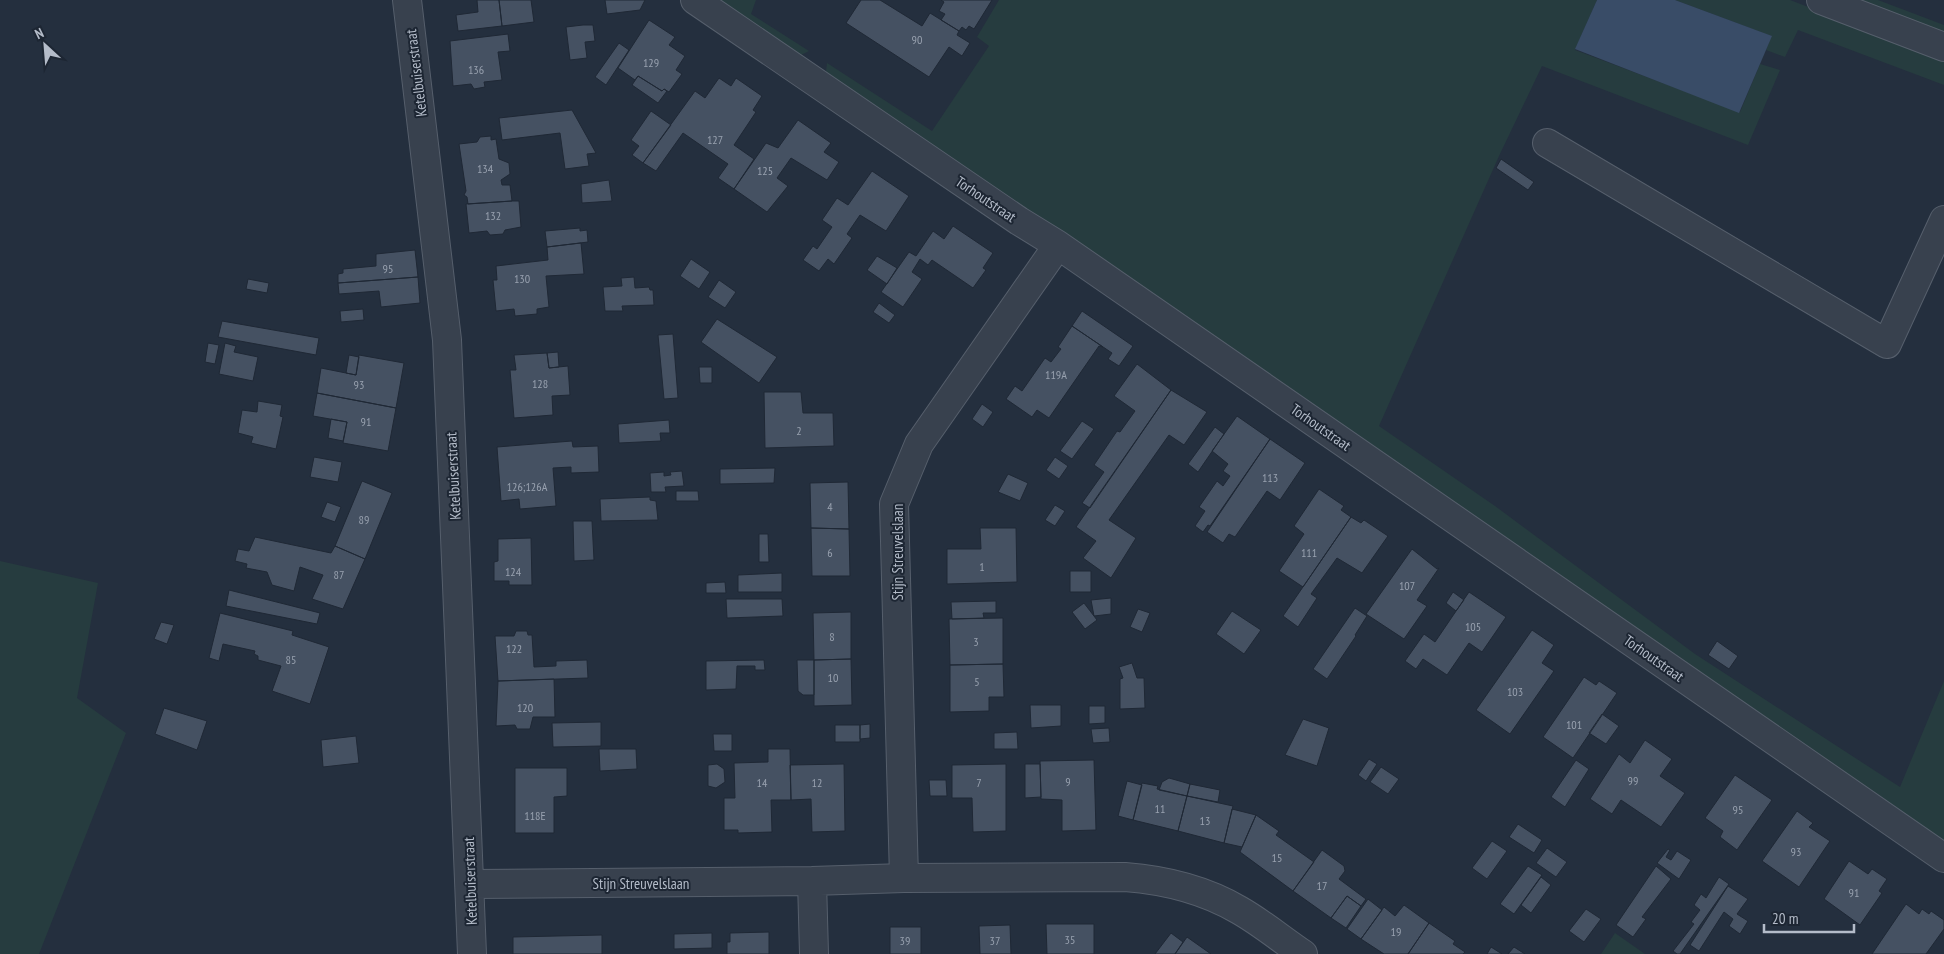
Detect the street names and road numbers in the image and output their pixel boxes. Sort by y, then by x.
street label: Ketelbuiserstraat [401,28,431,118]
street label: Torhoutstraat [952,172,1020,226]
street label: Torhoutstraat [1287,399,1355,455]
street label: Ketelbuiserstraat [441,432,465,520]
street label: Stijn Streuvelslaan [888,504,907,600]
street label: Torhoutstraat [1620,630,1688,686]
street label: Ketelbuiserstraat [459,837,481,925]
street label: Stijn Streuvelslaan [593,874,689,893]

